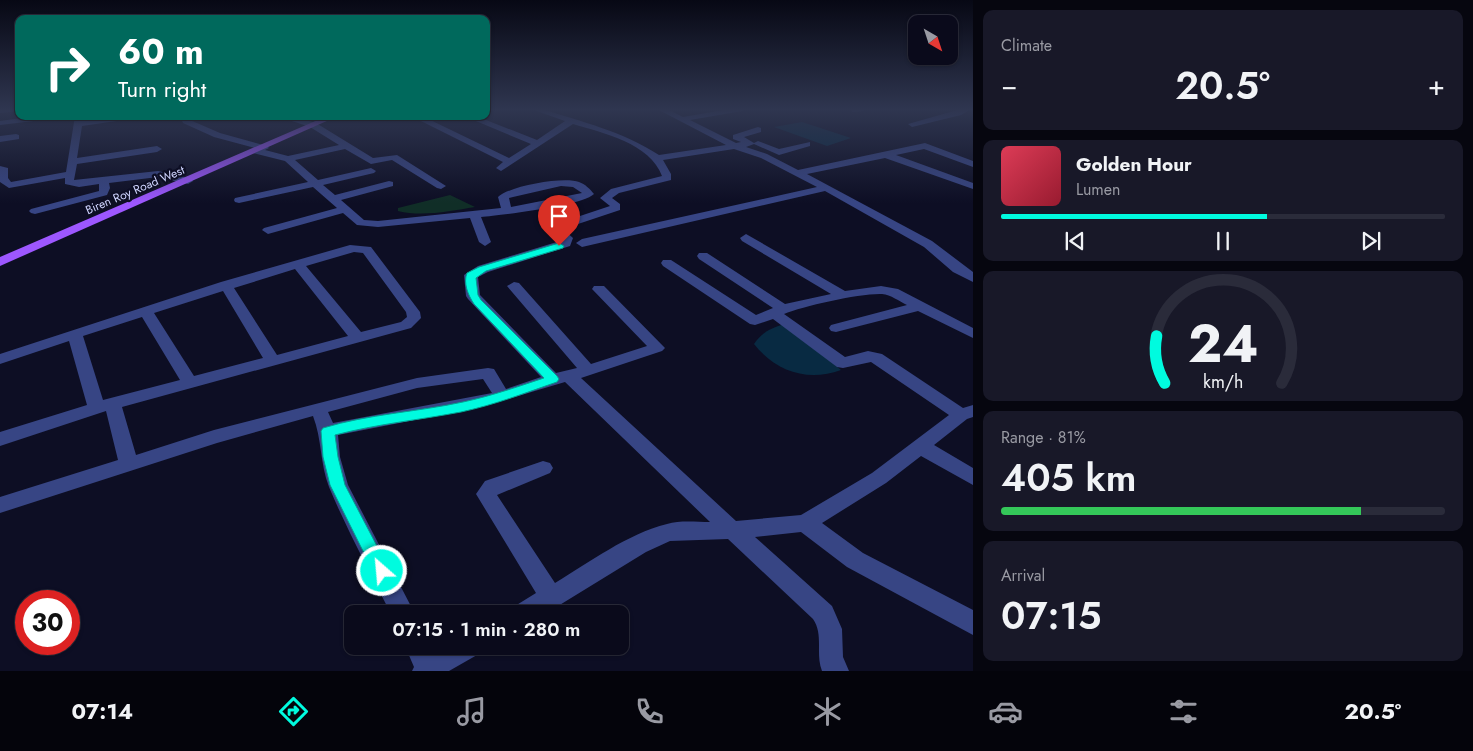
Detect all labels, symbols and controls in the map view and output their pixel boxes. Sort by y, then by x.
north arrow [908,15,958,65]
map controls [908,15,958,65]
text: 60 m [118,27,204,77]
text: Climate [1001,34,1052,57]
icon: right [35,35,100,100]
text: 20.5° [1175,58,1270,113]
text: − [1001,65,1018,106]
text: + [1428,65,1445,106]
text: Turn right [118,73,206,105]
text: Golden Hour [1076,151,1192,178]
street label: Biren Roy Road West [83,161,187,219]
text: Lumen [1076,178,1120,201]
pin [538,195,580,246]
icon: arrive [545,202,573,230]
icon: previous [1061,227,1089,255]
icon: pause [1209,227,1237,255]
icon: next [1357,227,1385,255]
text: 24 [1188,306,1258,382]
text: km/h [1203,369,1243,395]
text: Range · 81% [1001,426,1086,449]
text: 405 km [1001,450,1137,505]
position arrow [355,544,407,596]
text: Arrival [1001,564,1045,587]
text: 07:15 [1001,588,1102,643]
speed limit sign: 30 [15,590,80,655]
text: 07:15 · 1 min · 280 m [393,616,580,643]
icon: directions [276,694,311,729]
icon: music [454,694,489,729]
icon: phone [632,694,667,729]
icon: climate [810,694,845,729]
icon: car [988,694,1023,729]
icon: filters [1166,694,1201,729]
text: 07:14 [72,695,133,727]
text: 20.5° [1345,695,1401,727]

